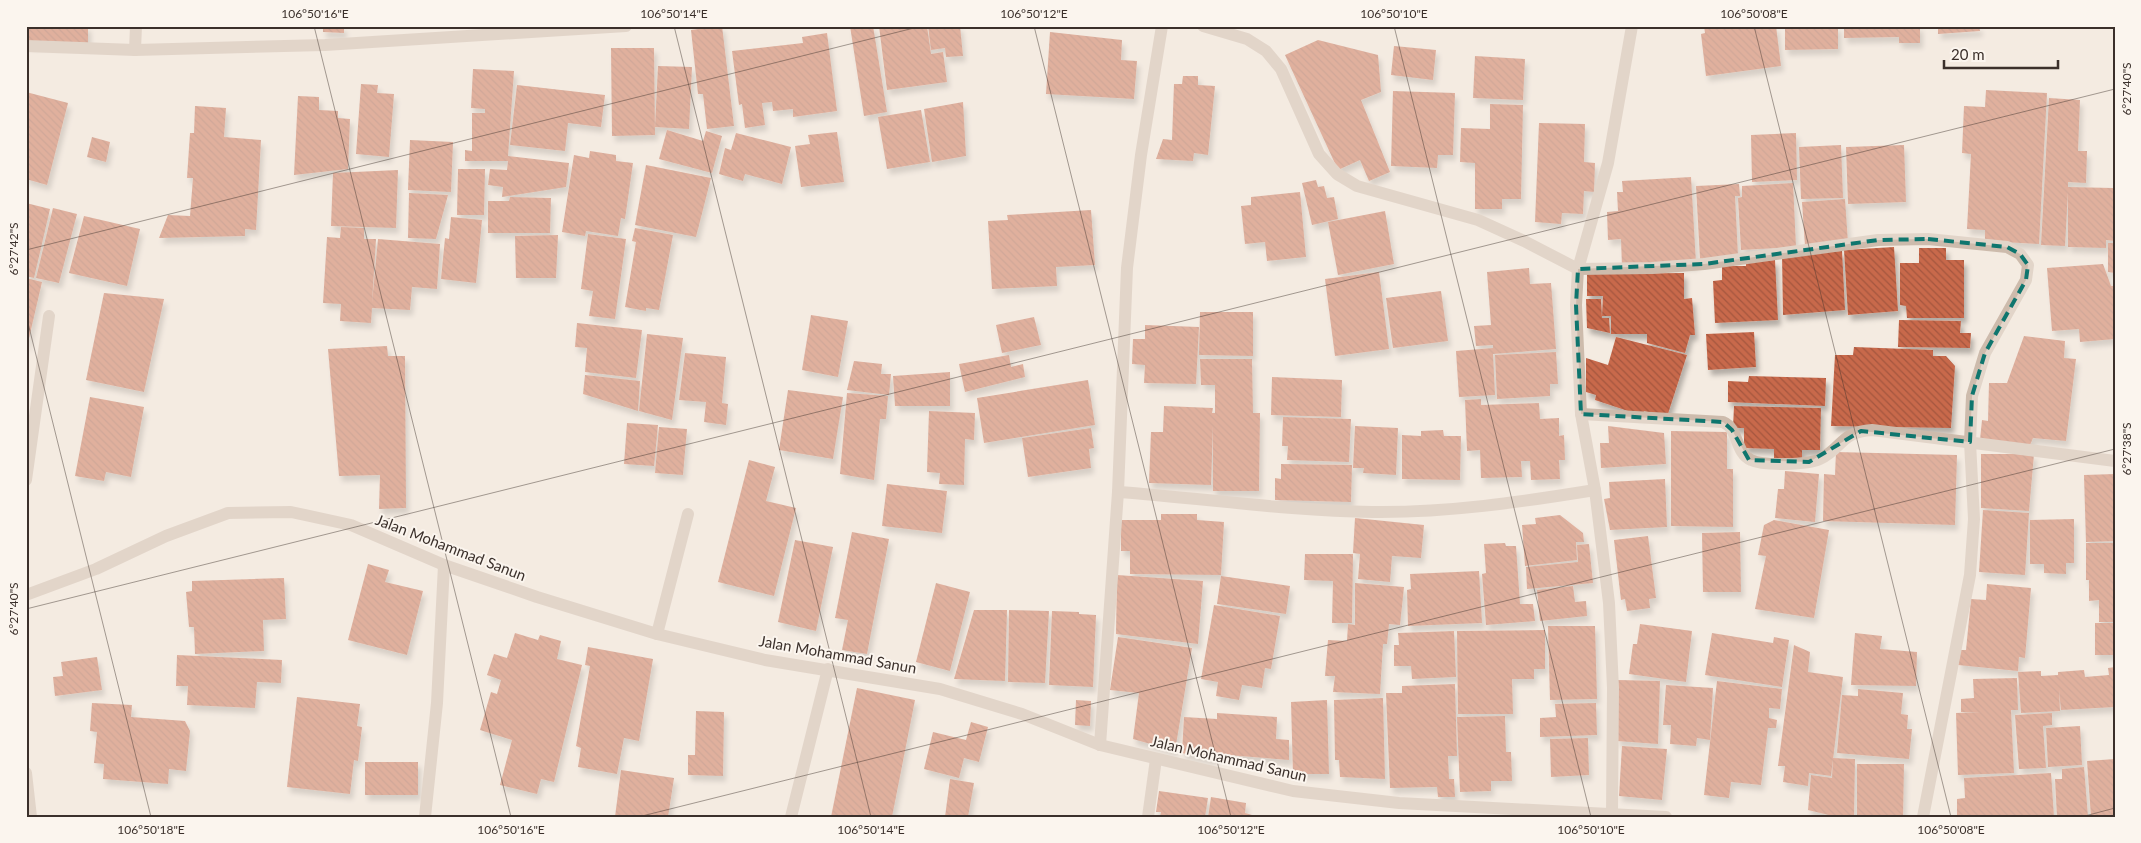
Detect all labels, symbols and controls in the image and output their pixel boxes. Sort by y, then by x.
text: 106°50'16"E [281,6,349,21]
text: 106°50'14"E [640,6,708,21]
text: 106°50'12"E [1000,6,1068,21]
text: 106°50'10"E [1360,6,1428,21]
text: 106°50'08"E [1720,6,1788,21]
scale bar [1944,38,2057,70]
text: 20 m [1951,45,1985,63]
text: 6°27'40"S [2119,62,2134,116]
text: 6°27'42"S [6,222,21,276]
text: 6°27'38"S [2119,422,2134,476]
street label: Jalan Mohammad Sanun [373,510,529,584]
text: 6°27'40"S [6,582,21,636]
street label: Jalan Mohammad Sanun [758,631,918,677]
street label: Jalan Mohammad Sanun [1149,731,1309,785]
text: 106°50'18"E [117,822,185,837]
text: 106°50'16"E [477,822,545,837]
text: 106°50'14"E [837,822,905,837]
text: 106°50'12"E [1197,822,1265,837]
text: 106°50'10"E [1557,822,1625,837]
text: 106°50'08"E [1917,822,1985,837]

